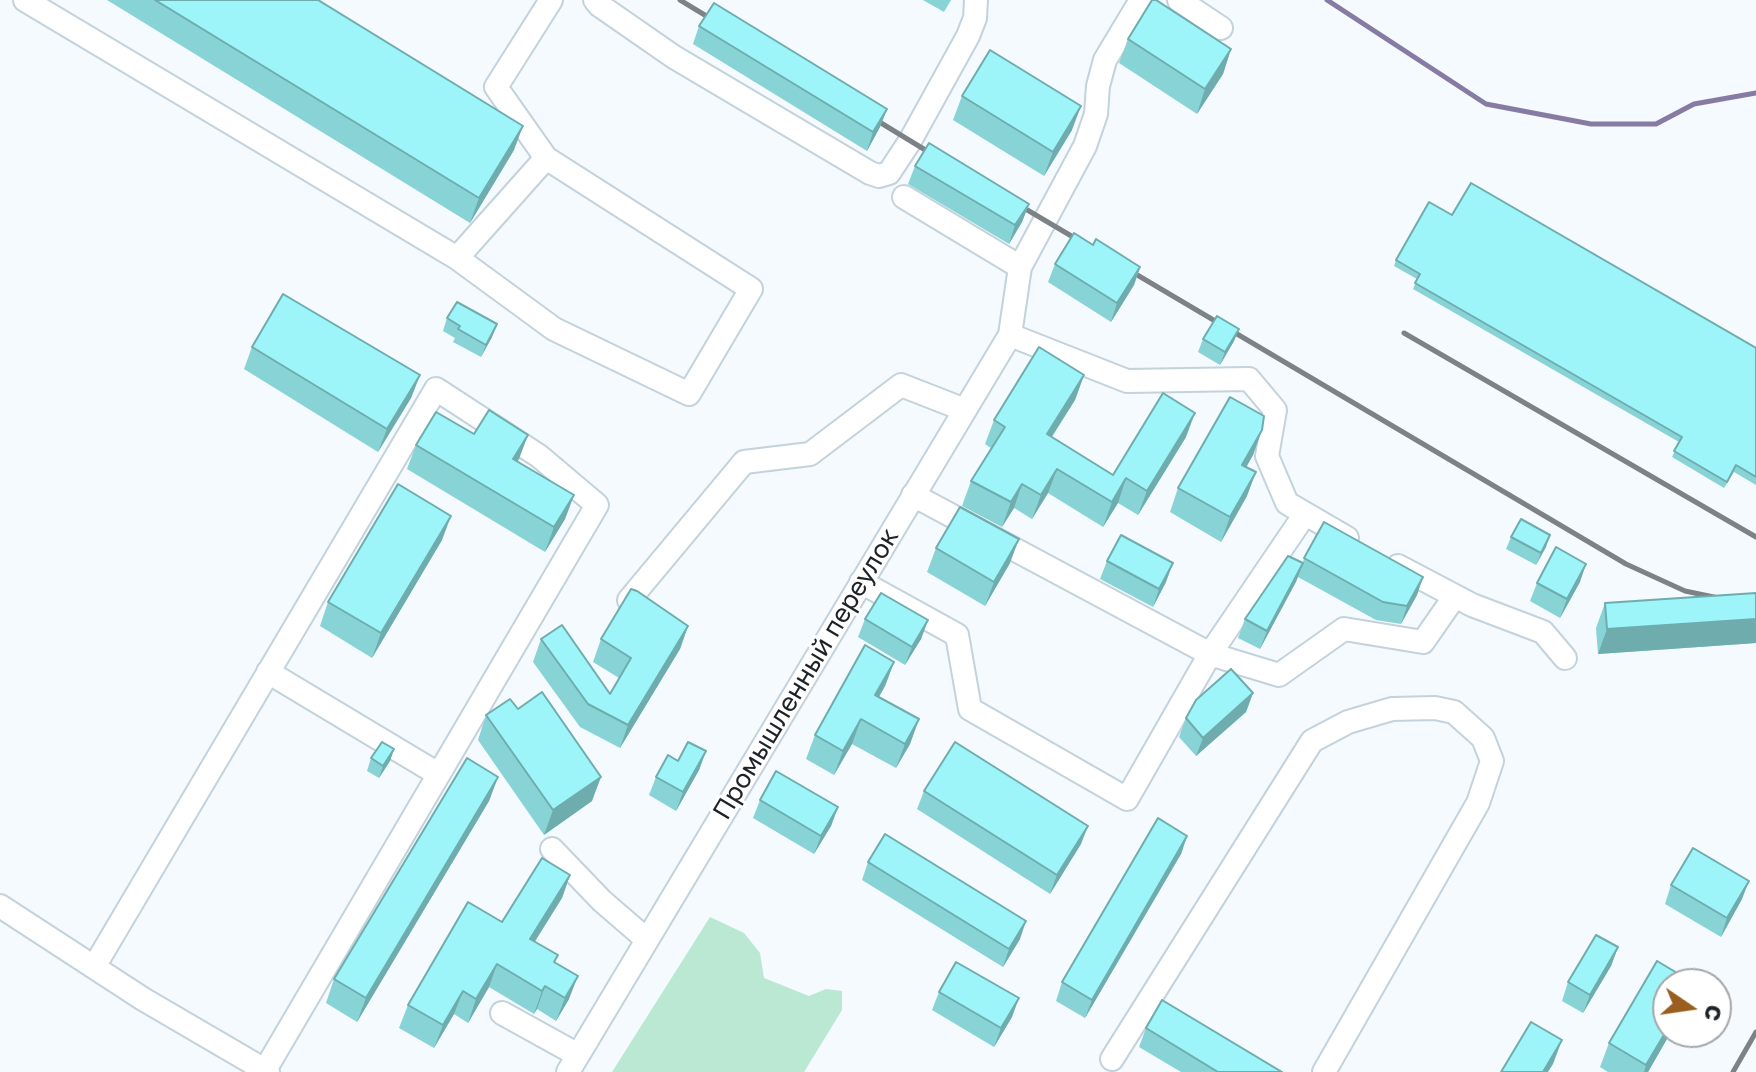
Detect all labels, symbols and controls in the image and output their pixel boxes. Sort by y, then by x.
street label: Промышленный переулок [707,523,905,825]
north arrow [1652,968,1732,1048]
text: С [1699,1002,1729,1024]

